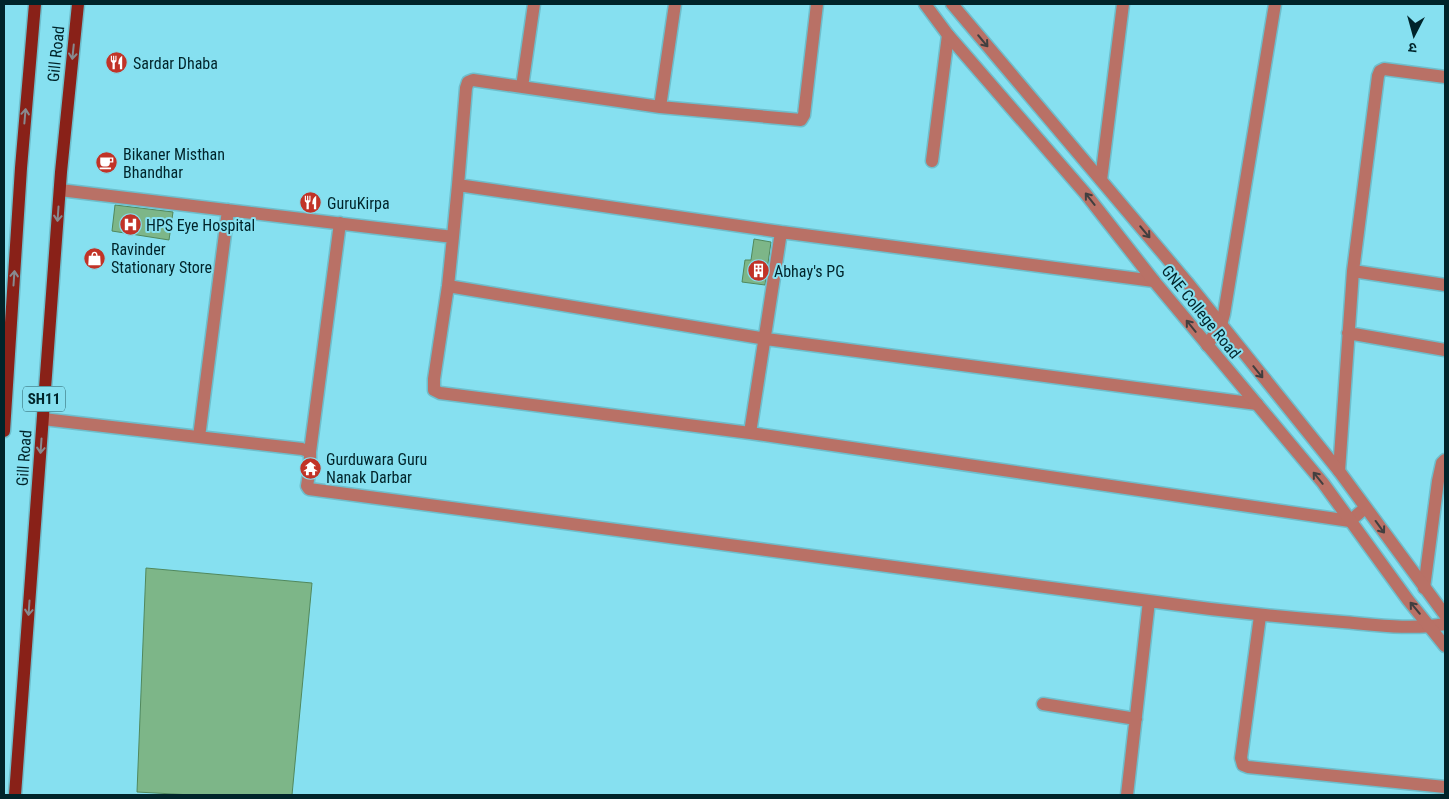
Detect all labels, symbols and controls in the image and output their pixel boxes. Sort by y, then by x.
north arrow [1389,10,1439,60]
street label: Gill Road [44,25,68,83]
one-way arrow [978,35,989,48]
text: उ [1407,39,1418,56]
one-way arrow [68,44,78,60]
restaurant icon: Sardar Dhaba [105,51,129,75]
place label: Sardar Dhaba [133,54,218,73]
one-way arrow [21,108,30,124]
place label: Bikaner Misthan Bhandhar [123,145,225,182]
cafe icon: Bikaner Misthan Bhandhar [95,151,119,175]
restaurant icon: GuruKirpa [299,191,323,215]
one-way arrow [1084,193,1095,206]
place label: GuruKirpa [327,194,390,213]
one-way arrow [53,206,62,222]
hospital icon: HPS Eye Hospital [118,213,142,237]
place label: HPS Eye Hospital [146,216,255,235]
one-way arrow [1139,225,1150,238]
place label: Ravinder Stationary Store [111,240,212,277]
shop icon: Ravinder Stationary Store [83,246,107,270]
building icon: Abhay's PG [746,259,770,283]
place label: Abhay's PG [774,262,845,281]
street label: GNE College Road [1158,262,1244,362]
one-way arrow [9,270,18,286]
one-way arrow [1186,320,1197,333]
one-way arrow [1253,365,1264,378]
road number: SH11 [23,386,65,412]
street label: Gill Road [13,429,35,487]
one-way arrow [36,438,46,454]
place label: Gurduwara Guru Nanak Darbar [326,450,427,487]
temple icon: Gurduwara Guru Nanak Darbar [298,456,322,480]
one-way arrow [1312,472,1323,485]
one-way arrow [1375,520,1385,534]
one-way arrow [24,600,33,616]
one-way arrow [1409,602,1420,615]

